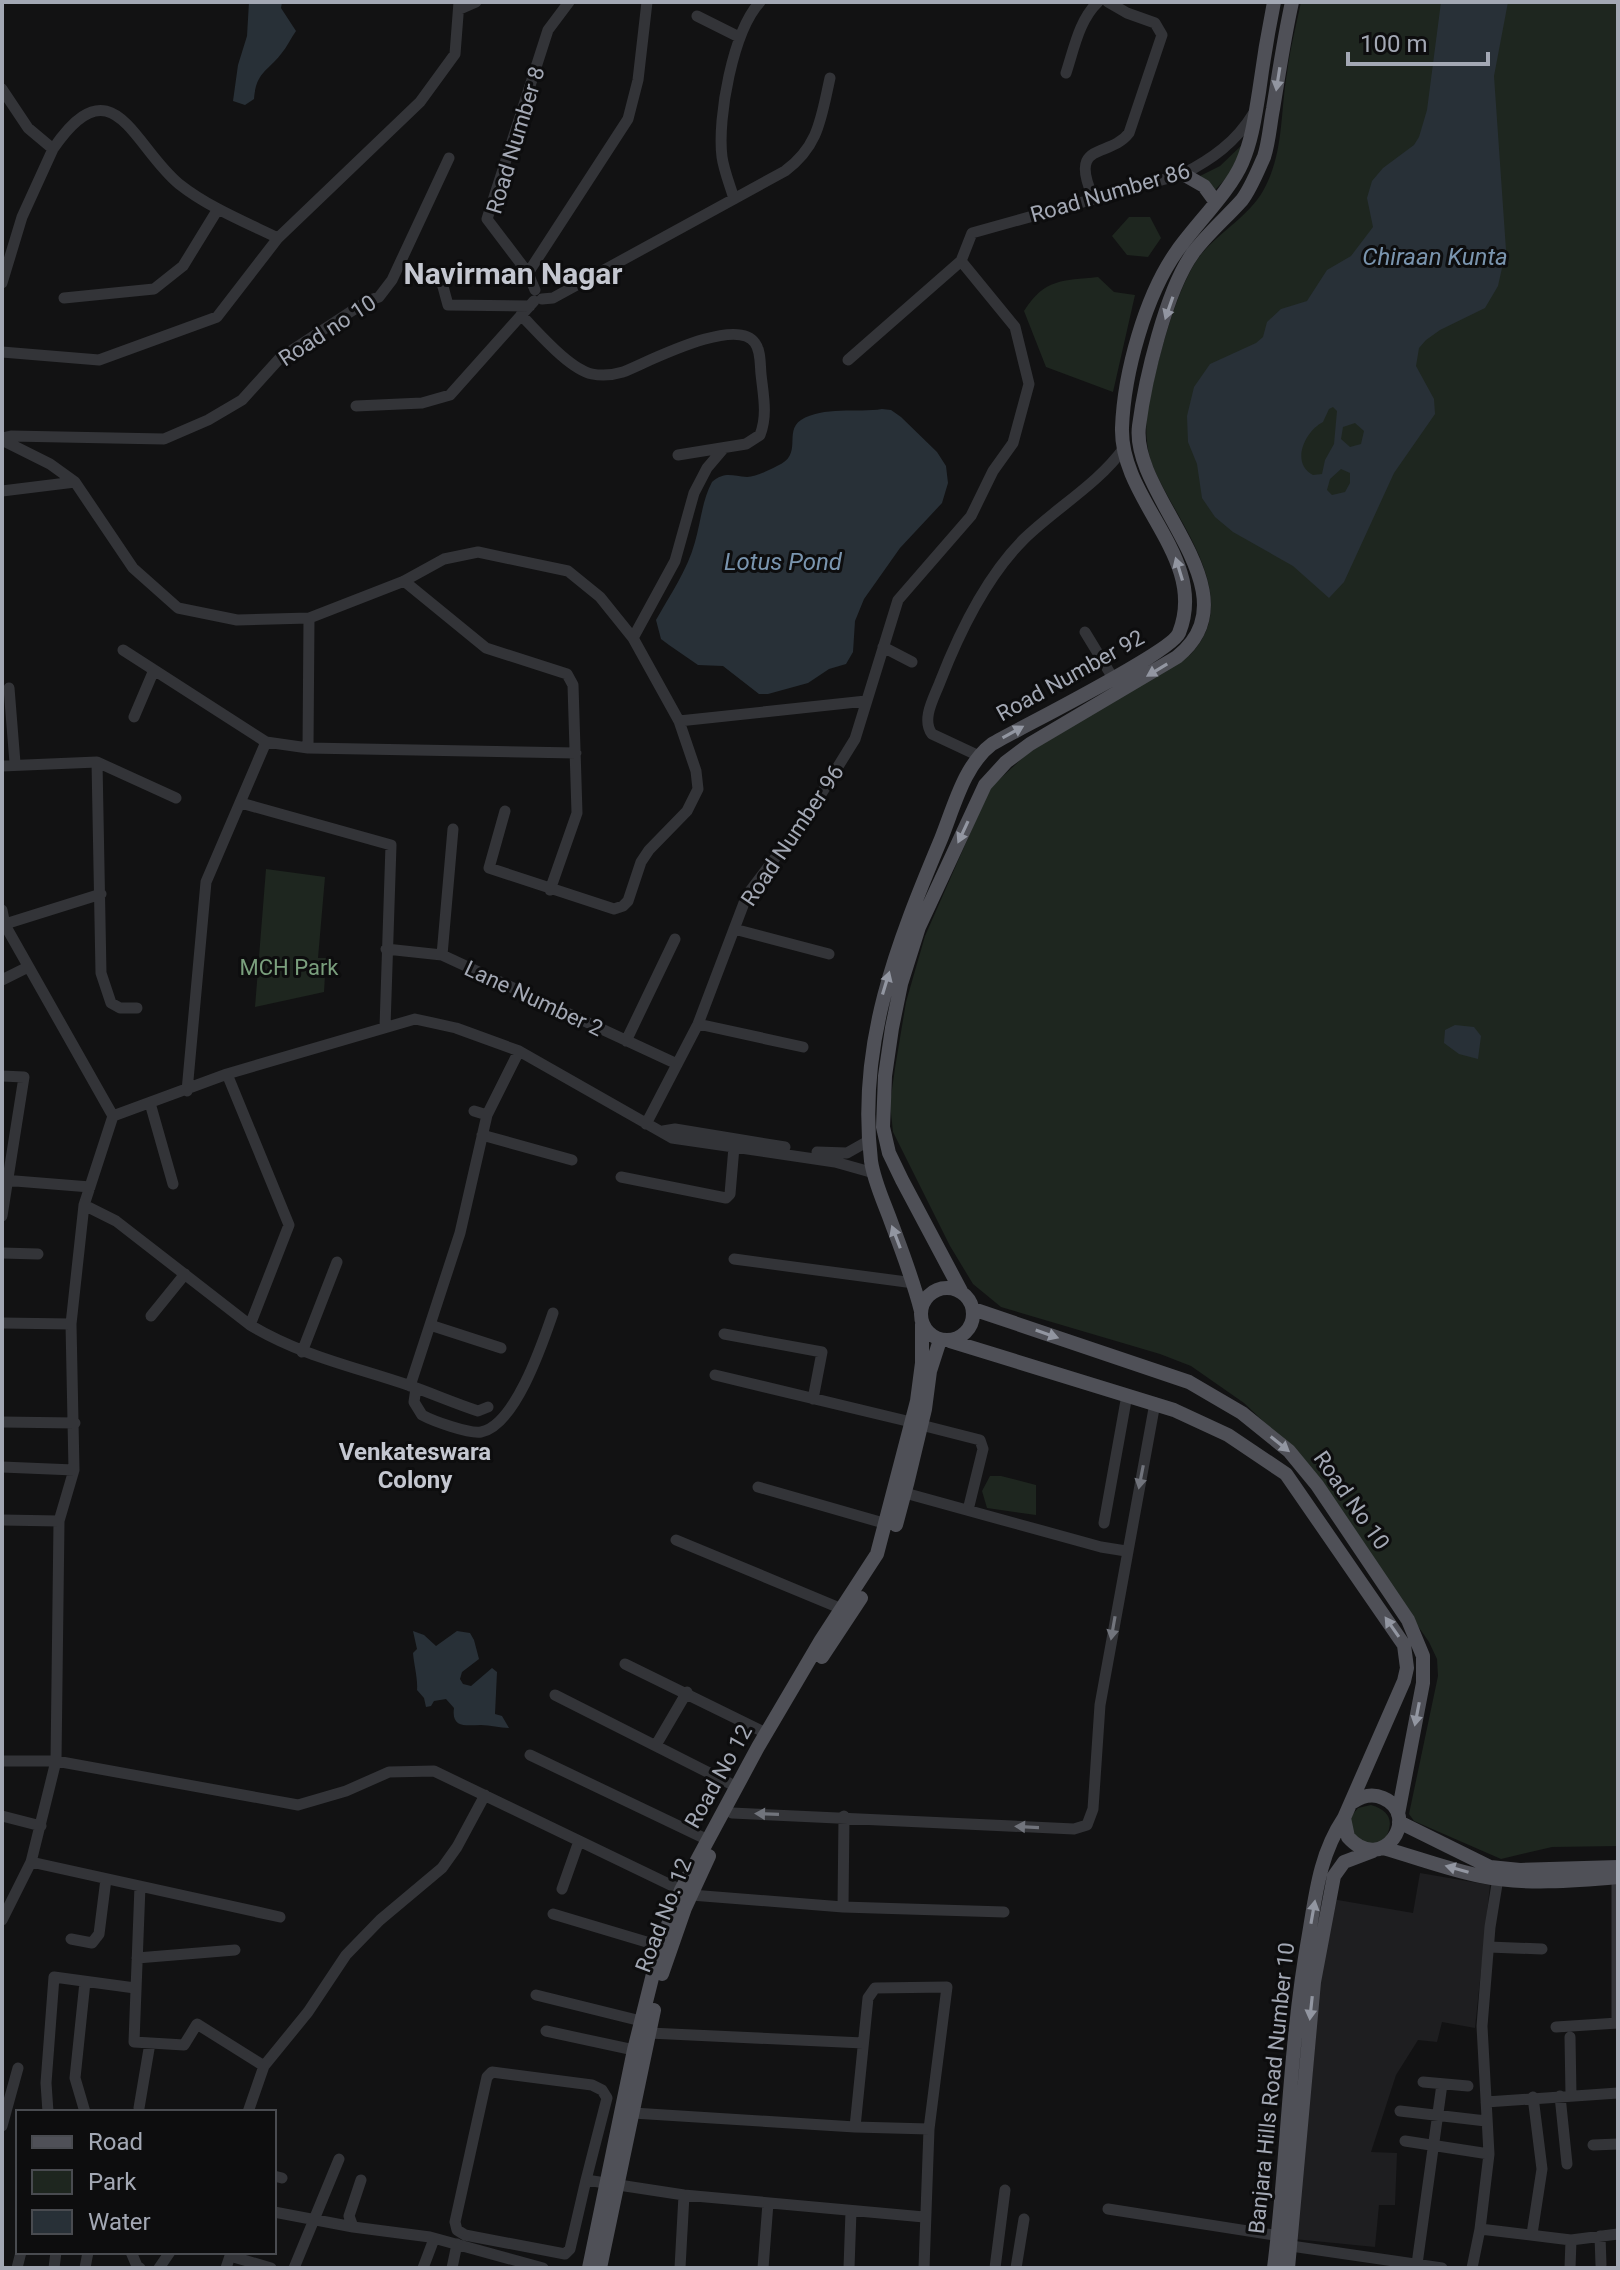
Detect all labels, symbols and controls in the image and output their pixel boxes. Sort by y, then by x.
scale bar [1348,16,1488,66]
text: 100 m [1360,30,1427,58]
street label: Road Number 8 [481,64,550,217]
one-way arrow [1271,66,1283,91]
street label: Road Number 86 [1028,158,1193,227]
water label: Chiraan Kunta [1362,243,1508,271]
district label: Navirman Nagar [404,256,622,291]
street label: Road no 10 [274,290,381,371]
one-way arrow [1162,296,1174,320]
water label: Lotus Pond [724,548,843,576]
one-way arrow [1172,557,1184,581]
street label: Road Number 92 [992,625,1148,726]
one-way arrow [1146,662,1168,676]
one-way arrow [1002,725,1025,739]
street label: Road Number 96 [736,760,849,911]
one-way arrow [956,820,970,843]
park label: MCH Park [239,955,339,980]
street label: Lane Number 2 [461,956,607,1041]
one-way arrow [881,970,893,994]
one-way arrow [889,1225,902,1249]
one-way arrow [1036,1328,1060,1340]
one-way arrow [1270,1435,1290,1452]
district label: Venkateswara Colony [339,1438,491,1494]
street label: Road No 10 [1309,1446,1395,1554]
one-way arrow [1134,1465,1146,1490]
one-way arrow [1106,1616,1119,1641]
one-way arrow [1385,1617,1400,1638]
one-way arrow [1410,1702,1422,1727]
street label: Road No 12 [680,1720,757,1832]
one-way arrow [754,1807,779,1820]
one-way arrow [1014,1820,1039,1833]
street label: Road No. 12 [630,1855,697,1976]
one-way arrow [1445,1863,1470,1875]
one-way arrow [1307,1900,1319,1925]
street label: Banjara Hills Road Number 10 [1244,1941,1299,2235]
one-way arrow [1304,1996,1317,2021]
legend [16,2110,276,2254]
text: Road [88,2128,143,2156]
text: Park [88,2168,137,2196]
text: Water [88,2208,151,2236]

